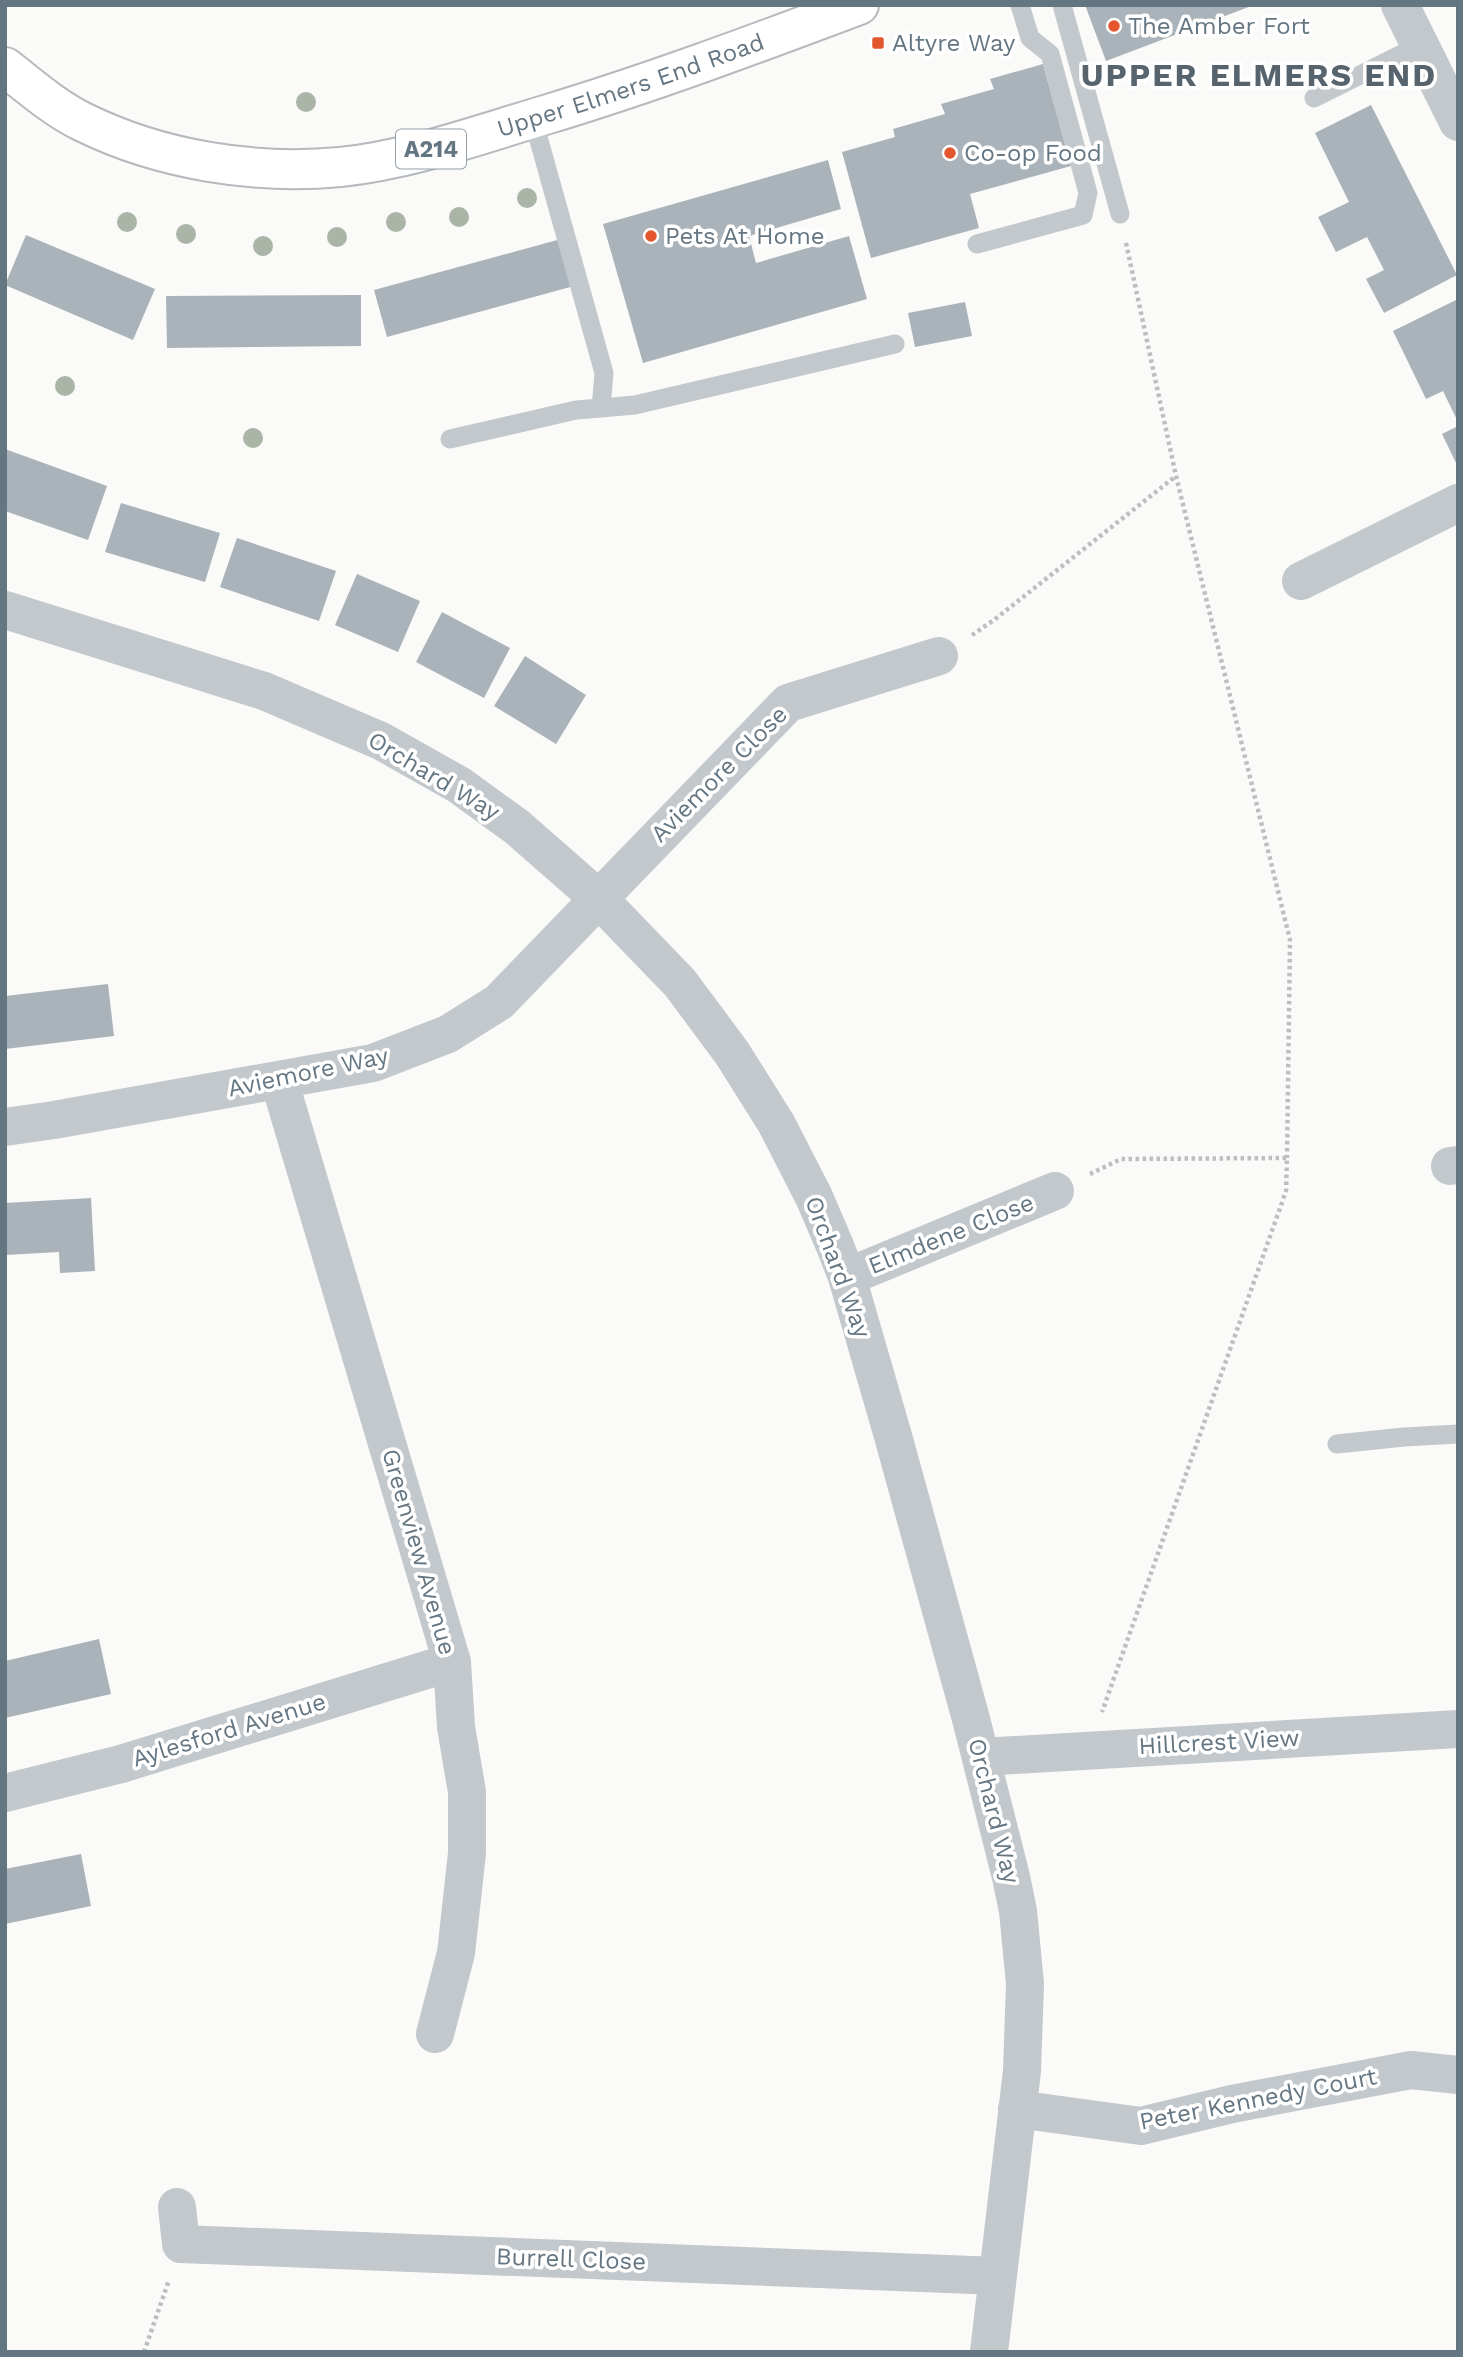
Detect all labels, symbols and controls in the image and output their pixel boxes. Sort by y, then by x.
place label: The Amber Fort [1128,12,1310,40]
marker: The Amber Fort [1106,18,1122,34]
street label: Upper Elmers End Road [494,28,768,143]
place label: Altyre Way [892,29,1016,57]
marker: Altyre Way [870,35,886,51]
district label: UPPER ELMERS END [1081,56,1437,94]
road number: A214 [396,130,466,168]
place label: Co-op Food [964,139,1102,167]
marker: Co-op Food [942,145,958,161]
place label: Pets At Home [665,222,825,250]
marker: Pets At Home [643,228,659,244]
street label: Aviemore Close [645,700,793,848]
street label: Orchard Way [363,726,505,827]
street label: Aviemore Way [225,1041,391,1103]
street label: Elmdene Close [864,1188,1038,1280]
street label: Orchard Way [799,1192,877,1342]
street label: Greenview Avenue [376,1446,462,1658]
street label: Aylesford Avenue [129,1687,329,1773]
street label: Hillcrest View [1138,1724,1300,1760]
street label: Orchard Way [962,1736,1026,1887]
street label: Peter Kennedy Court [1137,2062,1379,2136]
street label: Burrell Close [495,2242,647,2276]

